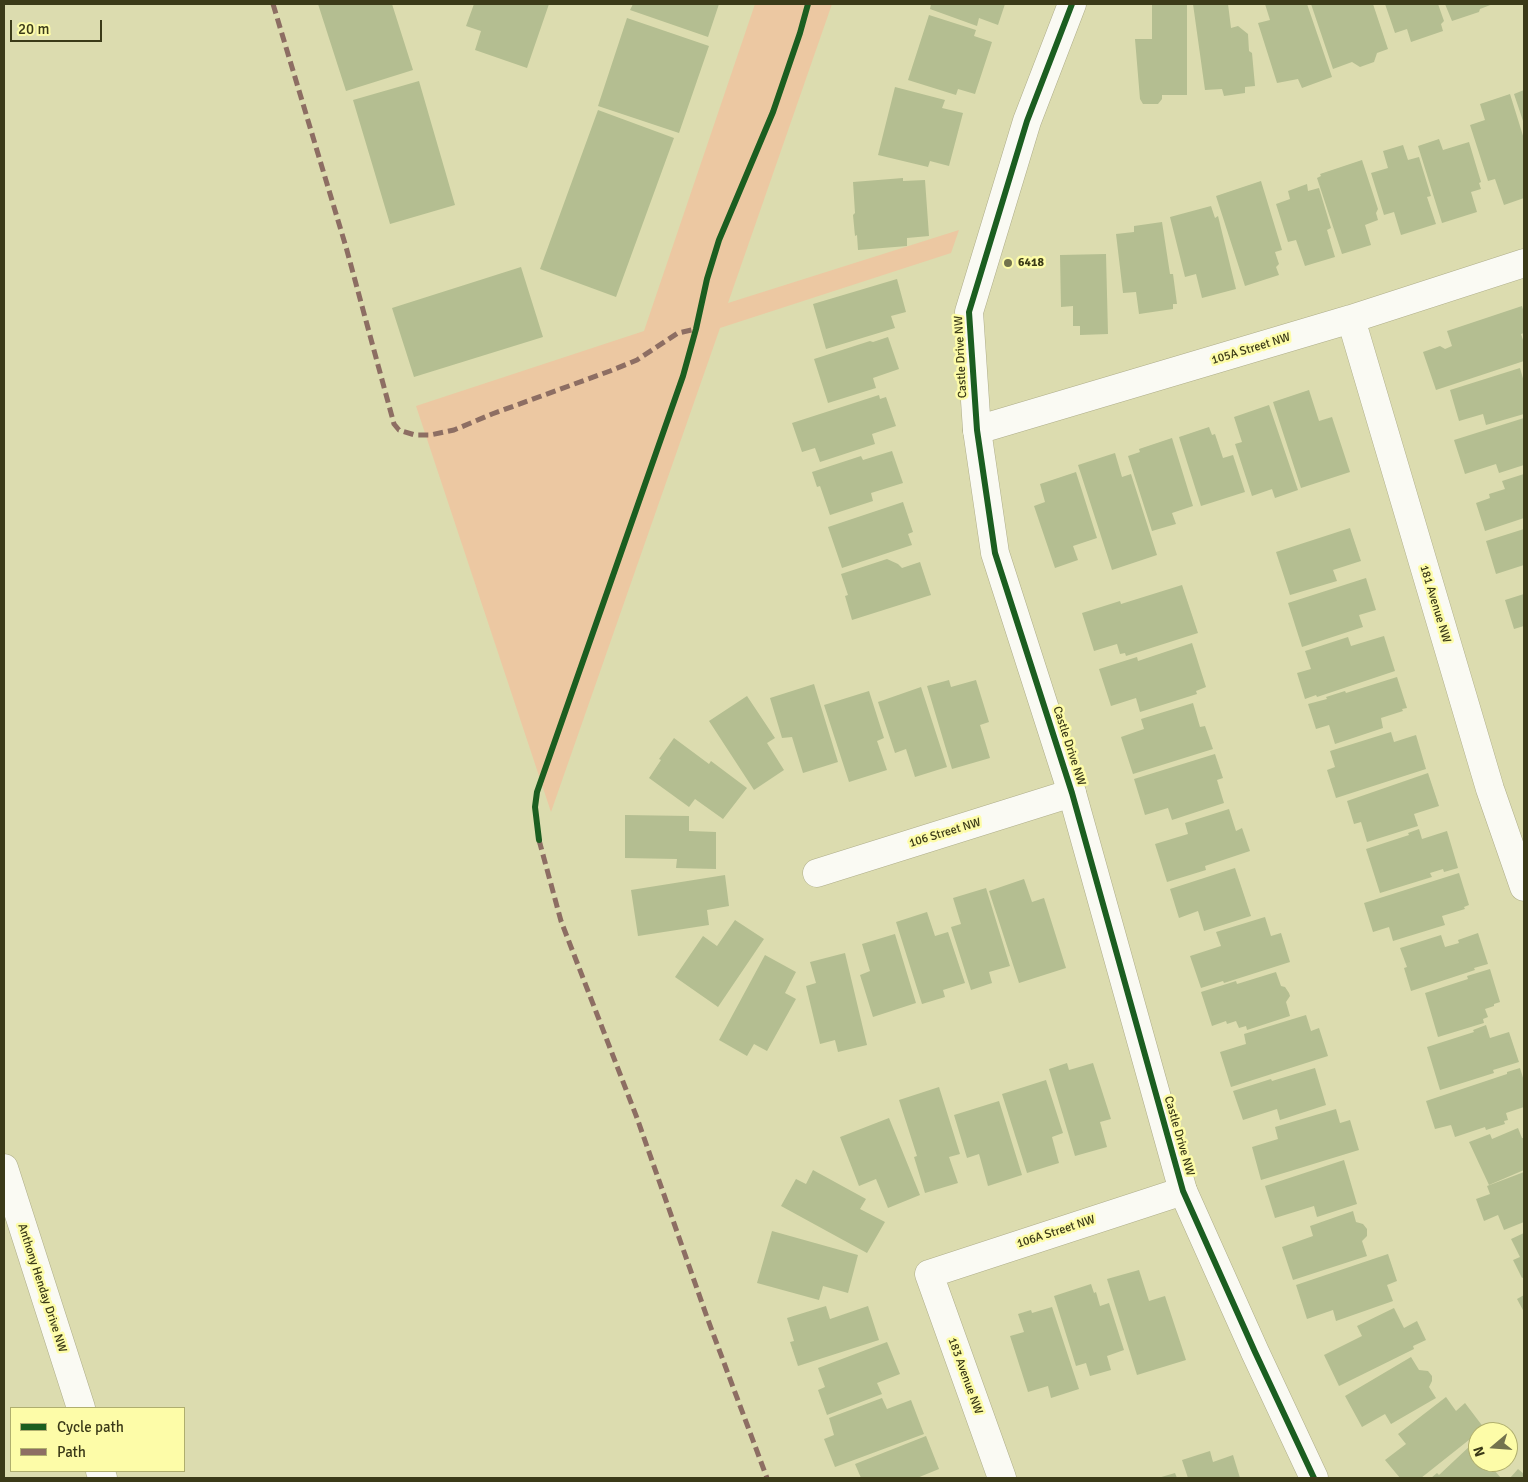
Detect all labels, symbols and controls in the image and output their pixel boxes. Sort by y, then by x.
scale bar [12,10,105,42]
text: 20 m [18,20,49,38]
place label: 6418 [1018,256,1044,270]
marker: 6418 [1002,257,1014,269]
street label: Castle Drive NW [952,315,970,399]
street label: 105A Street NW [1210,330,1292,368]
street label: 181 Avenue NW [1416,563,1454,645]
street label: Castle Drive NW [1049,705,1089,787]
street label: 106 Street NW [907,815,983,851]
street label: Castle Drive NW [1161,1094,1197,1178]
street label: 106A Street NW [1015,1213,1097,1251]
street label: Anthony Henday Drive NW [14,1222,70,1354]
street label: 183 Avenue NW [944,1336,986,1416]
legend [10,1407,185,1472]
text: Cycle path [57,1418,124,1436]
north arrow [1468,1422,1518,1472]
text: Path [57,1443,86,1461]
text: N [1470,1444,1489,1459]

